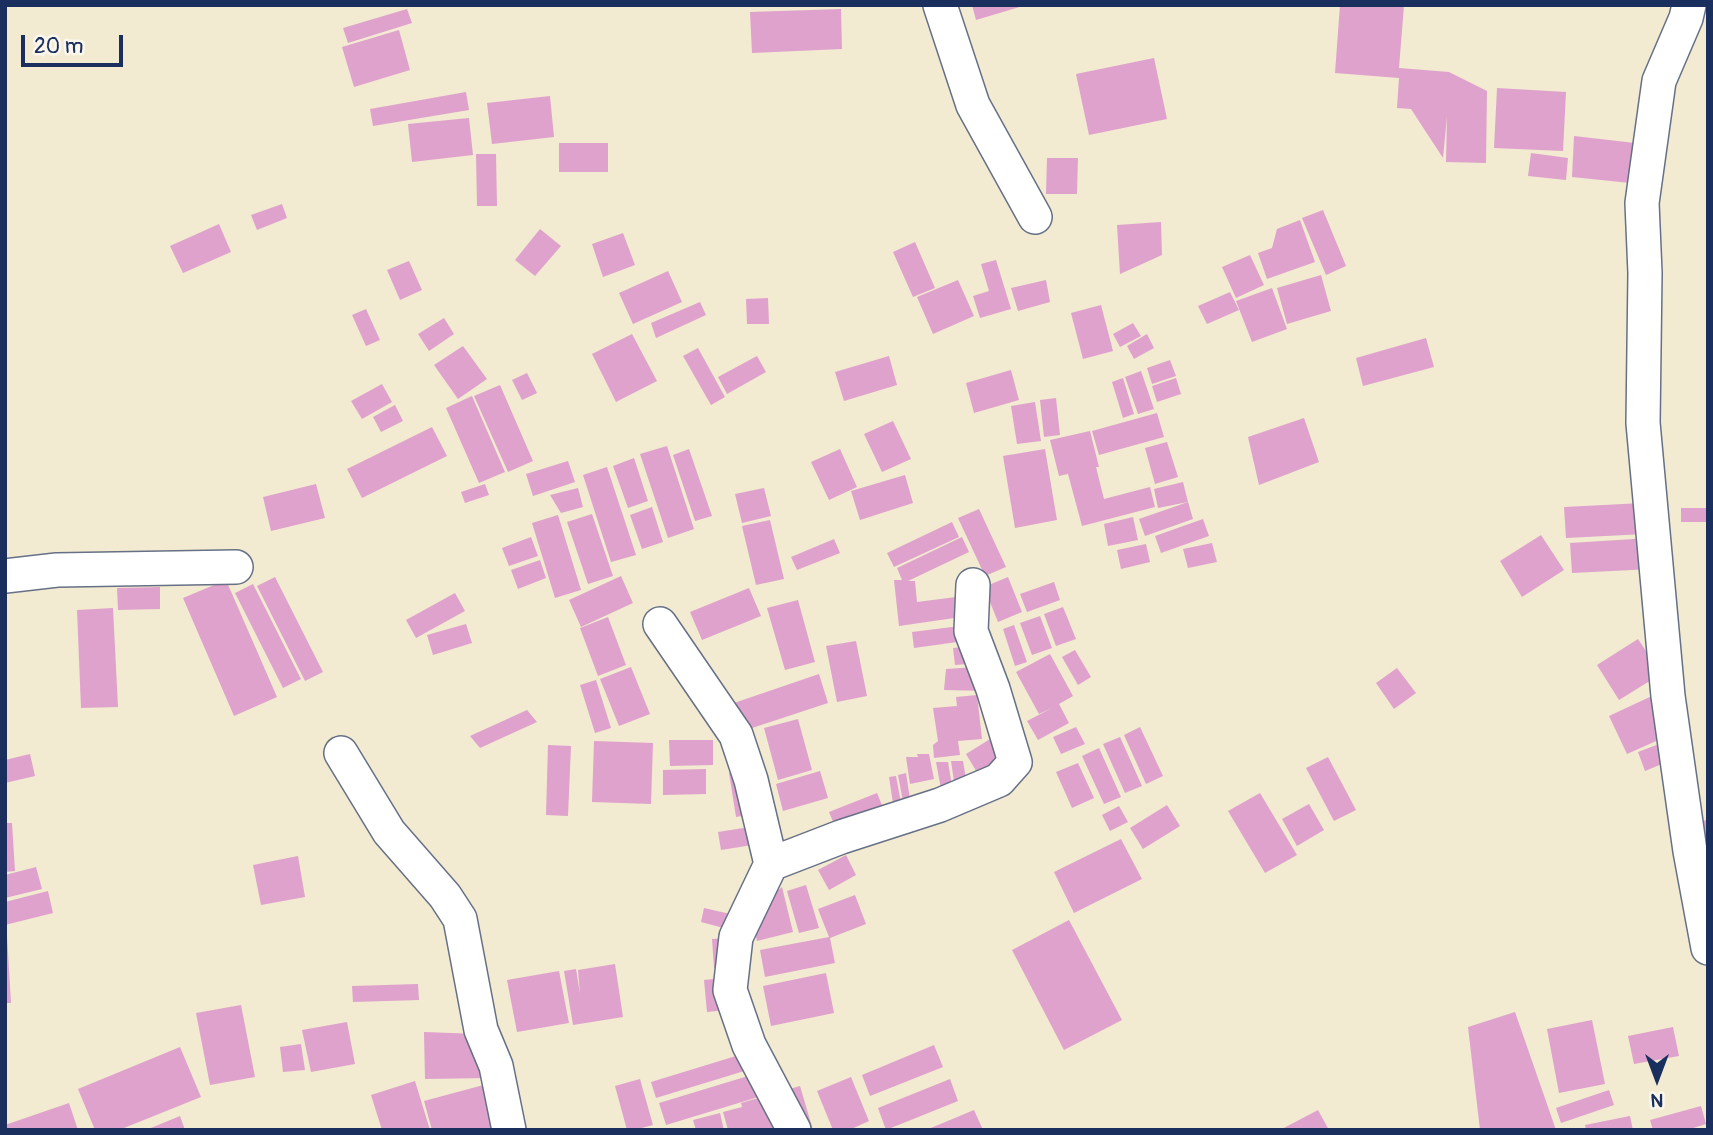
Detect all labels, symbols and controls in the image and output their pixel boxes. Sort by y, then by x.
scale bar [24,21,126,65]
text: 20 m [34,33,83,60]
north arrow [1622,1044,1692,1114]
text: N [1651,1088,1663,1112]

